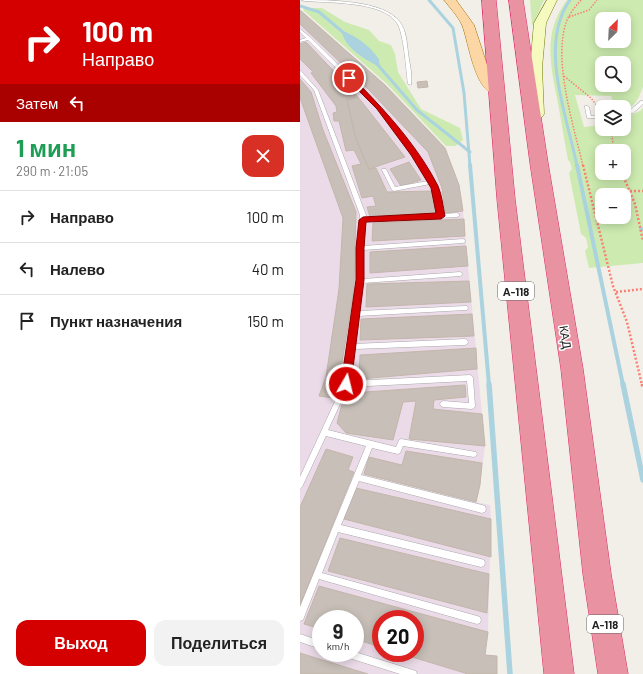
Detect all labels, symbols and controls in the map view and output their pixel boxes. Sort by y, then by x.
north arrow [595,12,631,48]
map controls [595,12,631,224]
text: 100 m [82,14,153,48]
icon: right [16,16,68,68]
text: Направо [82,48,154,70]
button: search [595,56,631,92]
pin [332,61,366,95]
icon: arrive [338,67,360,89]
icon: left [66,92,88,114]
text: Затем [16,94,58,112]
button: layers [595,100,631,136]
text: 1 мин [16,133,76,162]
button: close [242,135,284,177]
button: + [595,144,631,180]
text: 290 m · 21:05 [16,163,88,179]
button: − [595,188,631,224]
icon: right [16,206,38,228]
text: Направо [50,208,114,226]
text: 100 m [246,208,284,226]
icon: left [16,258,38,280]
text: Налево [50,260,105,278]
text: 40 m [252,260,284,278]
road number: А-118 [498,282,534,300]
icon: arrive [16,310,38,332]
text: Пункт назначения [50,312,182,330]
text: 150 m [247,312,284,330]
street label: КАД [556,324,575,350]
position arrow [325,363,367,405]
speed limit sign: 20 [372,610,424,662]
road number: А-118 [587,615,623,633]
text: 9 [333,619,343,643]
button: Выход [16,620,146,666]
button: Поделиться [154,620,284,666]
text: km/h [327,640,349,652]

